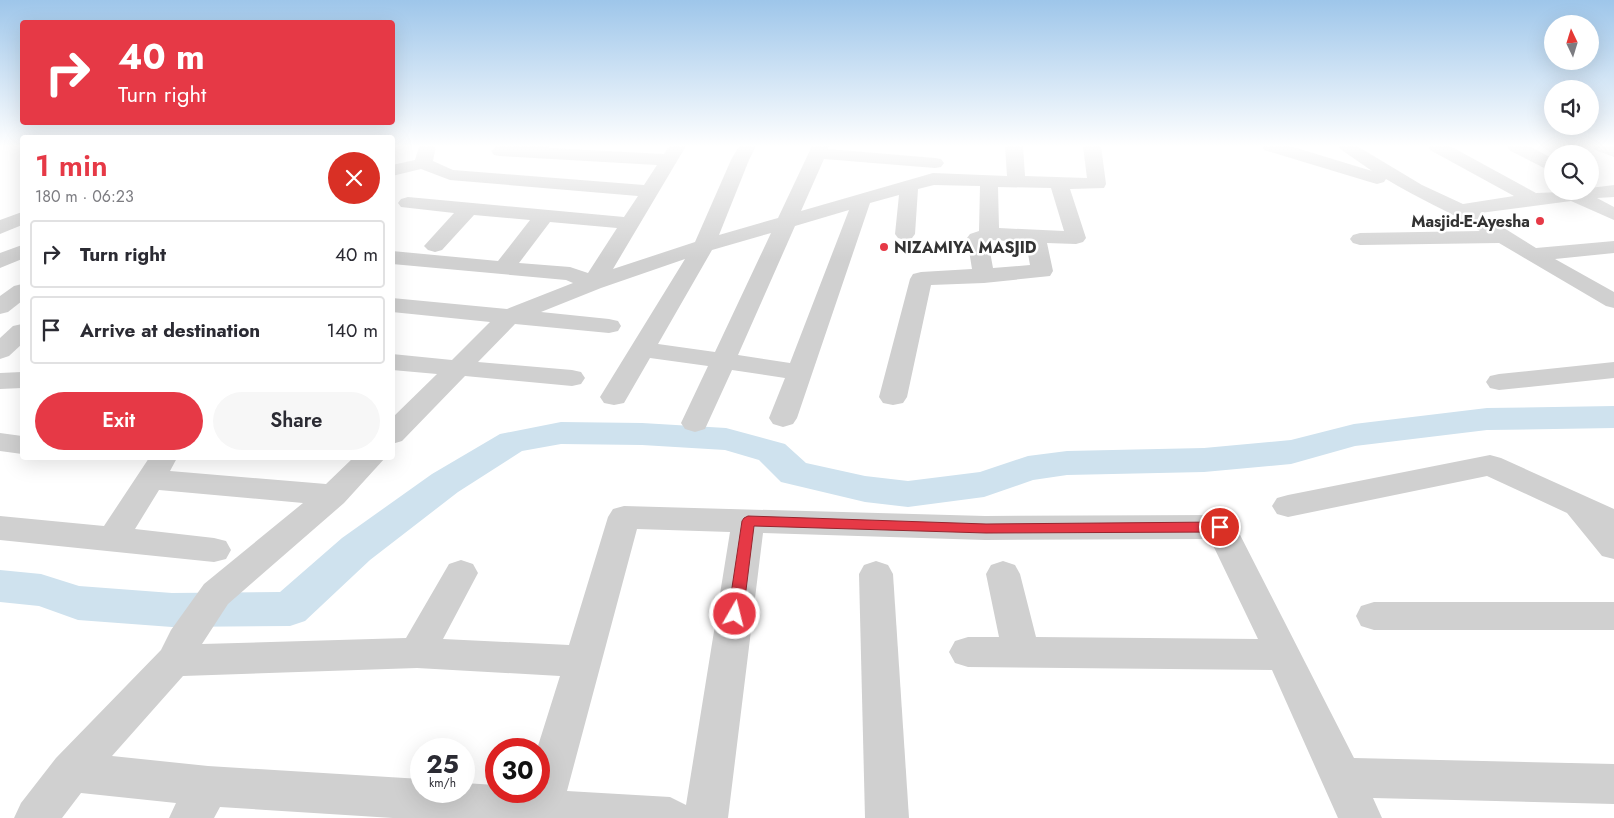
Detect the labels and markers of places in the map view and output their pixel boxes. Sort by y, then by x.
place label: Masjid-E-Ayesha [1411,210,1530,233]
marker: Masjid-E-Ayesha [1534,215,1546,227]
place label: NIZAMIYA MASJID [894,236,1037,259]
marker: NIZAMIYA MASJID [878,241,890,253]
pin [1199,506,1241,548]

